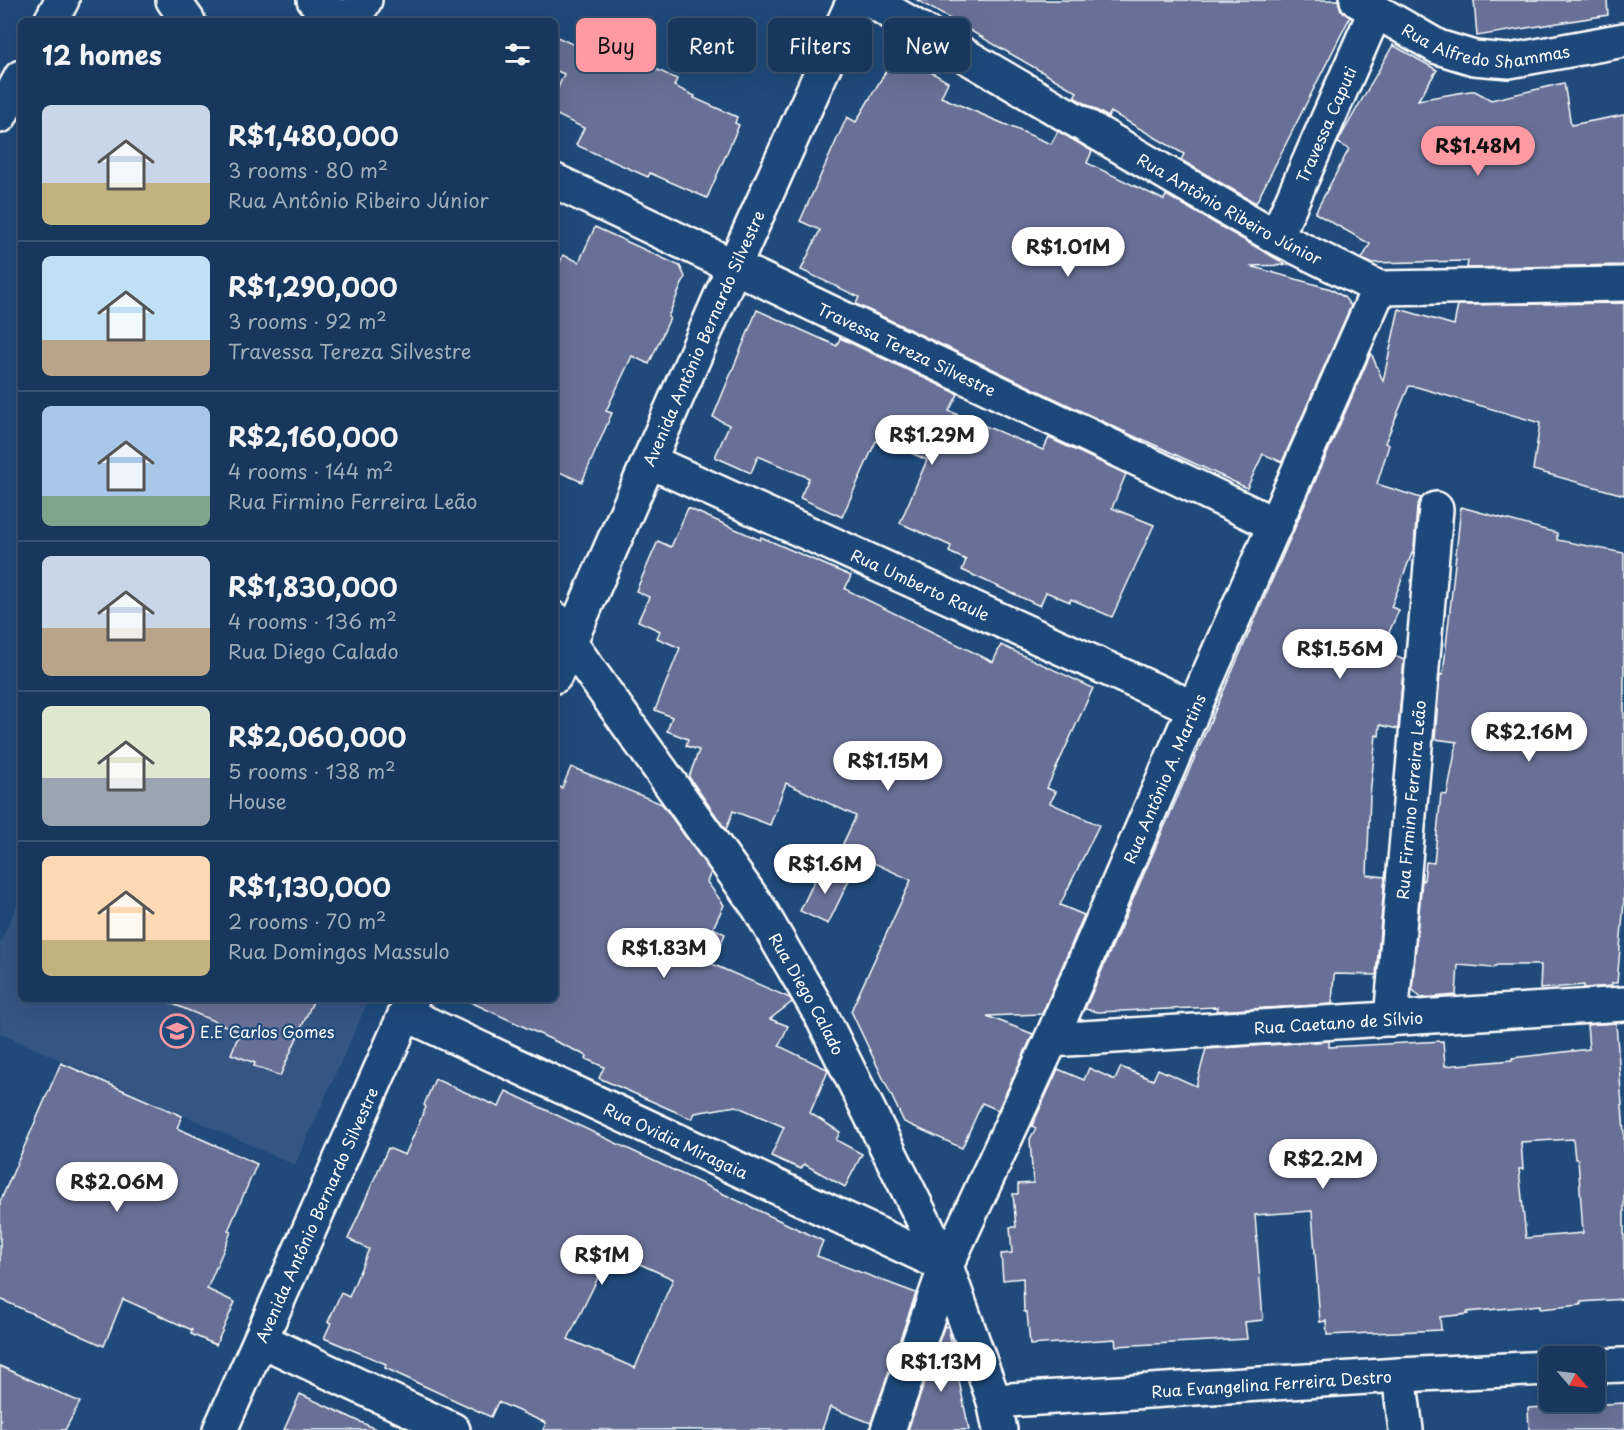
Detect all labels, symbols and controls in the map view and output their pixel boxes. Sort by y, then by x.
street label: Rua Alfredo Shammas [1398,17,1572,73]
chip: Buy [576,18,656,72]
chip: Rent [668,18,756,72]
chip: Filters [768,18,872,72]
chip: New [884,18,970,72]
text: 12 homes [42,35,162,74]
icon: filters [501,38,534,71]
street label: Travessa Caputi [1289,62,1362,186]
text: R$1,480,000 [228,116,399,155]
pin: R$1.48M [1423,126,1533,177]
icon: home [90,129,162,201]
text: R$1.48M [1435,130,1521,160]
street label: Rua Antônio Ribeiro Júnior [1133,147,1327,270]
text: 3 rooms · 80 m² [228,155,388,185]
text: Rua Antônio Ribeiro Júnior [228,185,489,215]
street label: Avenida Antônio Bernardo Silvestre [636,206,770,470]
pin: R$1.01M [1013,227,1123,278]
text: R$1.01M [1026,231,1110,261]
text: R$1,290,000 [228,267,398,306]
icon: home [90,280,162,352]
street label: Travessa Tereza Silvestre [814,296,1000,402]
text: 3 rooms · 92 m² [228,306,387,336]
text: Travessa Tereza Silvestre [228,336,471,366]
pin: R$1.29M [877,415,987,466]
text: R$2,160,000 [228,417,399,456]
text: R$1.29M [889,419,975,449]
icon: home [90,430,162,502]
text: 4 rooms · 144 m² [228,456,393,486]
text: Rua Firmino Ferreira Leão [228,486,477,516]
street label: Rua Umberto Raule [847,542,994,626]
text: R$1,830,000 [228,567,398,606]
icon: home [90,580,162,652]
text: 4 rooms · 136 m² [228,606,397,636]
pin: R$1.56M [1285,629,1395,680]
text: R$1.56M [1296,633,1384,663]
text: Rua Diego Calado [228,636,399,666]
street label: Rua Antônio A. Martins [1117,690,1211,867]
street label: Rua Firmino Ferreira Leão [1390,699,1431,900]
pin: R$2.16M [1474,712,1584,763]
text: R$2.16M [1485,716,1573,746]
text: R$2,060,000 [228,717,406,756]
icon: home [90,730,162,802]
pin: R$1.15M [833,741,943,792]
text: R$1.15M [847,745,929,775]
text: 5 rooms · 138 m² [228,756,396,786]
text: House [228,786,287,816]
pin: R$1.6M [776,844,874,895]
text: R$1.6M [788,848,862,878]
text: R$1,130,000 [228,867,391,906]
icon: home [90,880,162,952]
text: 2 rooms · 70 m² [228,906,386,936]
pin: R$1.83M [609,928,719,979]
street label: Rua Diego Calado [764,928,851,1059]
text: R$1.83M [621,932,707,962]
text: Rua Domingos Massulo [228,936,450,966]
street label: Rua Caetano de Sílvio [1253,1005,1424,1039]
school or university icon: E.E Carlos Gomes [159,1013,195,1049]
place label: E.E Carlos Gomes [200,1019,334,1043]
street label: Avenida Antônio Bernardo Silvestre [249,1083,383,1346]
street label: Rua Ovidia Miragaia [600,1096,753,1184]
pin: R$2.2M [1274,1139,1372,1190]
text: R$2.2M [1283,1143,1363,1173]
pin: R$2.06M [62,1162,172,1213]
text: R$2.06M [70,1166,164,1196]
pin: R$1M [566,1235,638,1286]
text: R$1M [574,1239,630,1269]
pin: R$1.13M [886,1342,996,1393]
text: R$1.13M [900,1346,982,1376]
north arrow [1539,1346,1605,1412]
map controls [1539,1346,1605,1412]
street label: Rua Evangelina Ferreira Destro [1150,1363,1393,1403]

